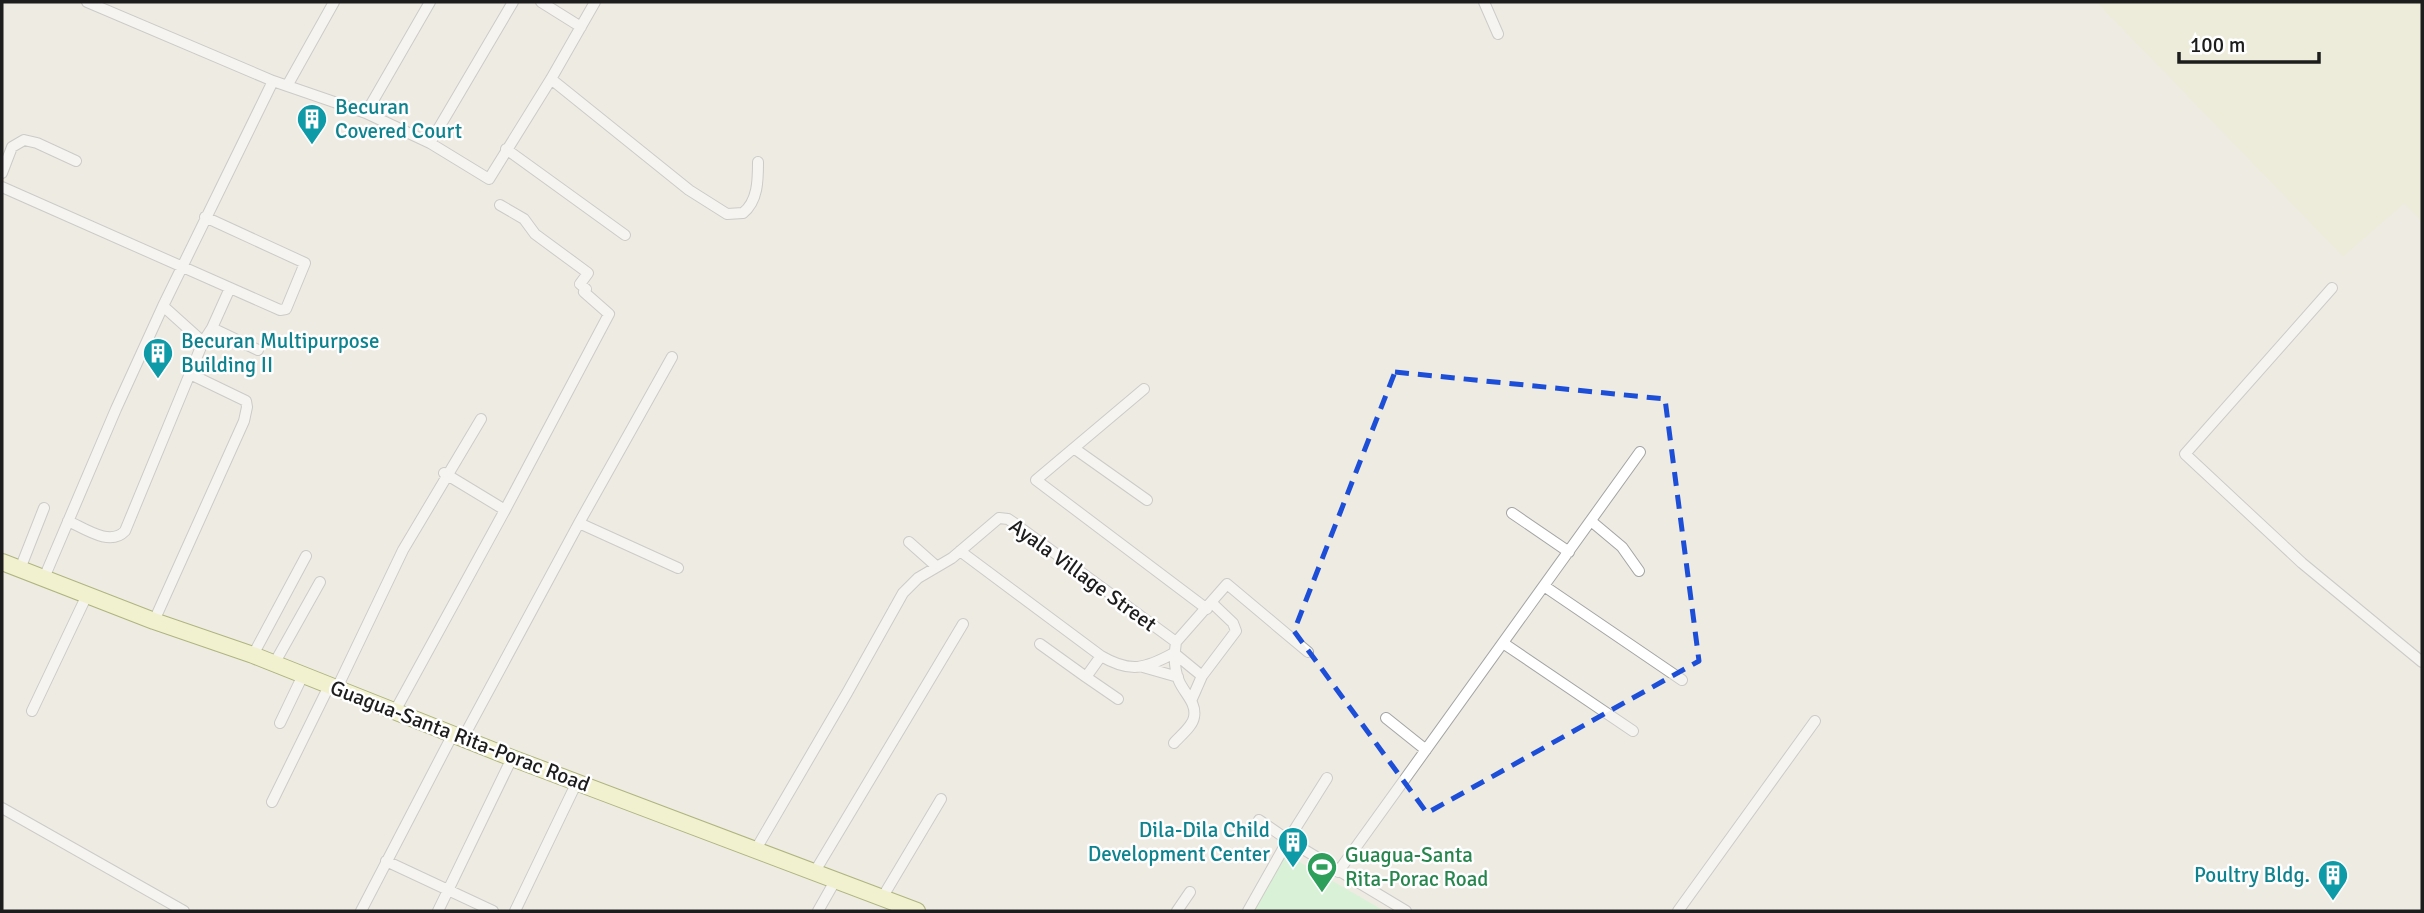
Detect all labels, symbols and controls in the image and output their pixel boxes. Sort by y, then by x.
scale bar [2179,21,2319,65]
text: 100 m [2190,32,2245,58]
place label: Becuran Covered Court [335,94,462,144]
building icon: Becuran Covered Court [295,102,329,146]
place label: Becuran Multipurpose Building II [181,328,379,378]
building icon: Becuran Multipurpose Building II [141,336,175,380]
street label: Ayala Village Street [1004,513,1162,637]
street label: Guagua-Santa Rita-Porac Road [327,674,593,798]
place label: Dila-Dila Child Development Center [1088,817,1270,867]
building icon: Dila-Dila Child Development Center [1276,825,1310,869]
place label: Guagua-Santa Rita-Porac Road [1345,842,1488,892]
sports icon: Guagua-Santa Rita-Porac Road [1305,850,1339,894]
building icon: Poultry Bldg. [2316,858,2350,902]
place label: Poultry Bldg. [2194,862,2310,888]

